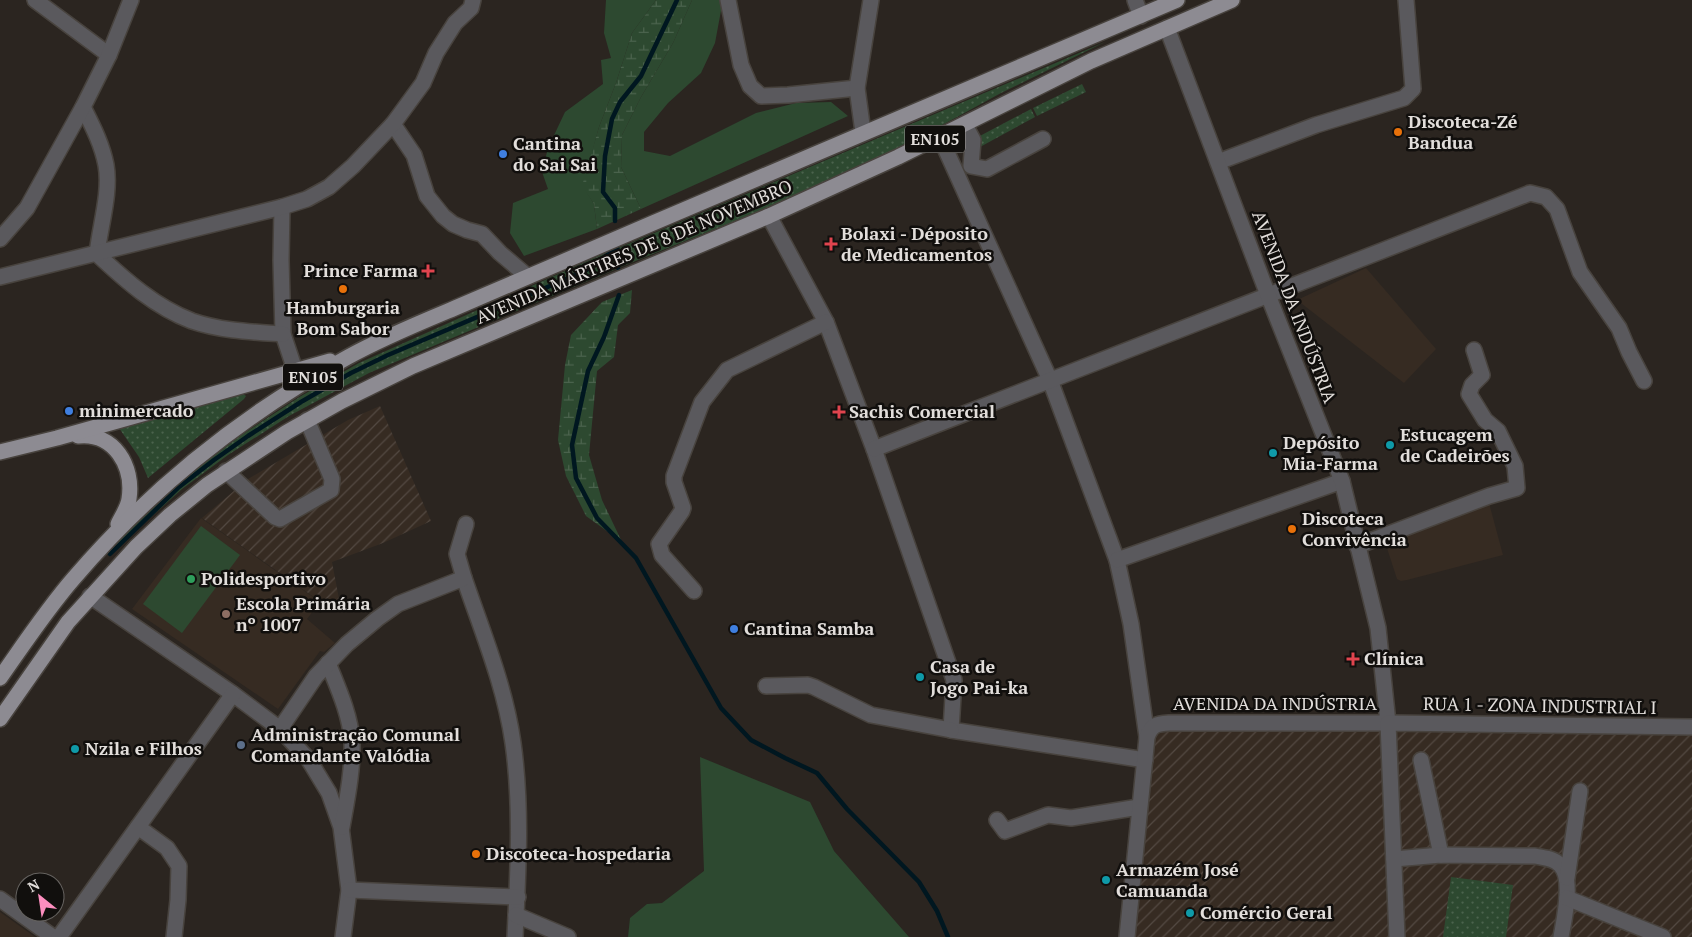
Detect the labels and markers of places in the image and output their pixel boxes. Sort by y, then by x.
place label: Discoteca-Zé Bandua [1408,109,1518,154]
marker: Discoteca-Zé Bandua [1392,126,1404,138]
place label: Cantina do Sai Sai [513,131,596,176]
marker: Cantina do Sai Sai [497,148,509,160]
place label: Bolaxi - Déposito de Medicamentos [841,221,992,266]
marker: Bolaxi - Déposito de Medicamentos [825,238,837,250]
place label: Prince Farma [304,258,418,282]
marker: Prince Farma [422,265,434,277]
marker: Hamburgaria Bom Sabor [337,283,349,295]
place label: Hamburgaria Bom Sabor [286,295,400,340]
place label: minimercado [79,398,194,422]
place label: Sachis Comercial [849,399,995,423]
marker: minimercado [63,405,75,417]
marker: Sachis Comercial [833,406,845,418]
place label: Estucagem de Cadeirões [1400,422,1510,467]
place label: Depósito Mia-Farma [1283,430,1378,475]
marker: Estucagem de Cadeirões [1384,439,1396,451]
marker: Depósito Mia-Farma [1267,447,1279,459]
place label: Discoteca Convivência [1302,506,1407,551]
marker: Discoteca Convivência [1286,523,1298,535]
place label: Polidesportivo [201,566,326,590]
marker: Polidesportivo [185,573,197,585]
place label: Escola Primária nº 1007 [236,591,371,636]
marker: Escola Primária nº 1007 [220,608,232,620]
place label: Cantina Samba [744,616,874,640]
marker: Cantina Samba [728,623,740,635]
place label: Clínica [1364,646,1424,670]
marker: Clínica [1346,652,1360,666]
place label: Casa de Jogo Pai-ka [930,654,1028,699]
marker: Casa de Jogo Pai-ka [914,671,926,683]
place label: Administração Comunal Comandante Valódia [251,722,460,767]
place label: Nzila e Filhos [85,736,202,760]
marker: Administração Comunal Comandante Valódia [235,739,247,751]
marker: Nzila e Filhos [69,743,81,755]
place label: Discoteca-hospedaria [486,841,671,865]
marker: Discoteca-hospedaria [470,848,482,860]
place label: Armazém José Camuanda [1116,857,1239,902]
marker: Armazém José Camuanda [1100,874,1112,886]
place label: Comércio Geral [1200,900,1333,924]
marker: Comércio Geral [1184,907,1196,919]

